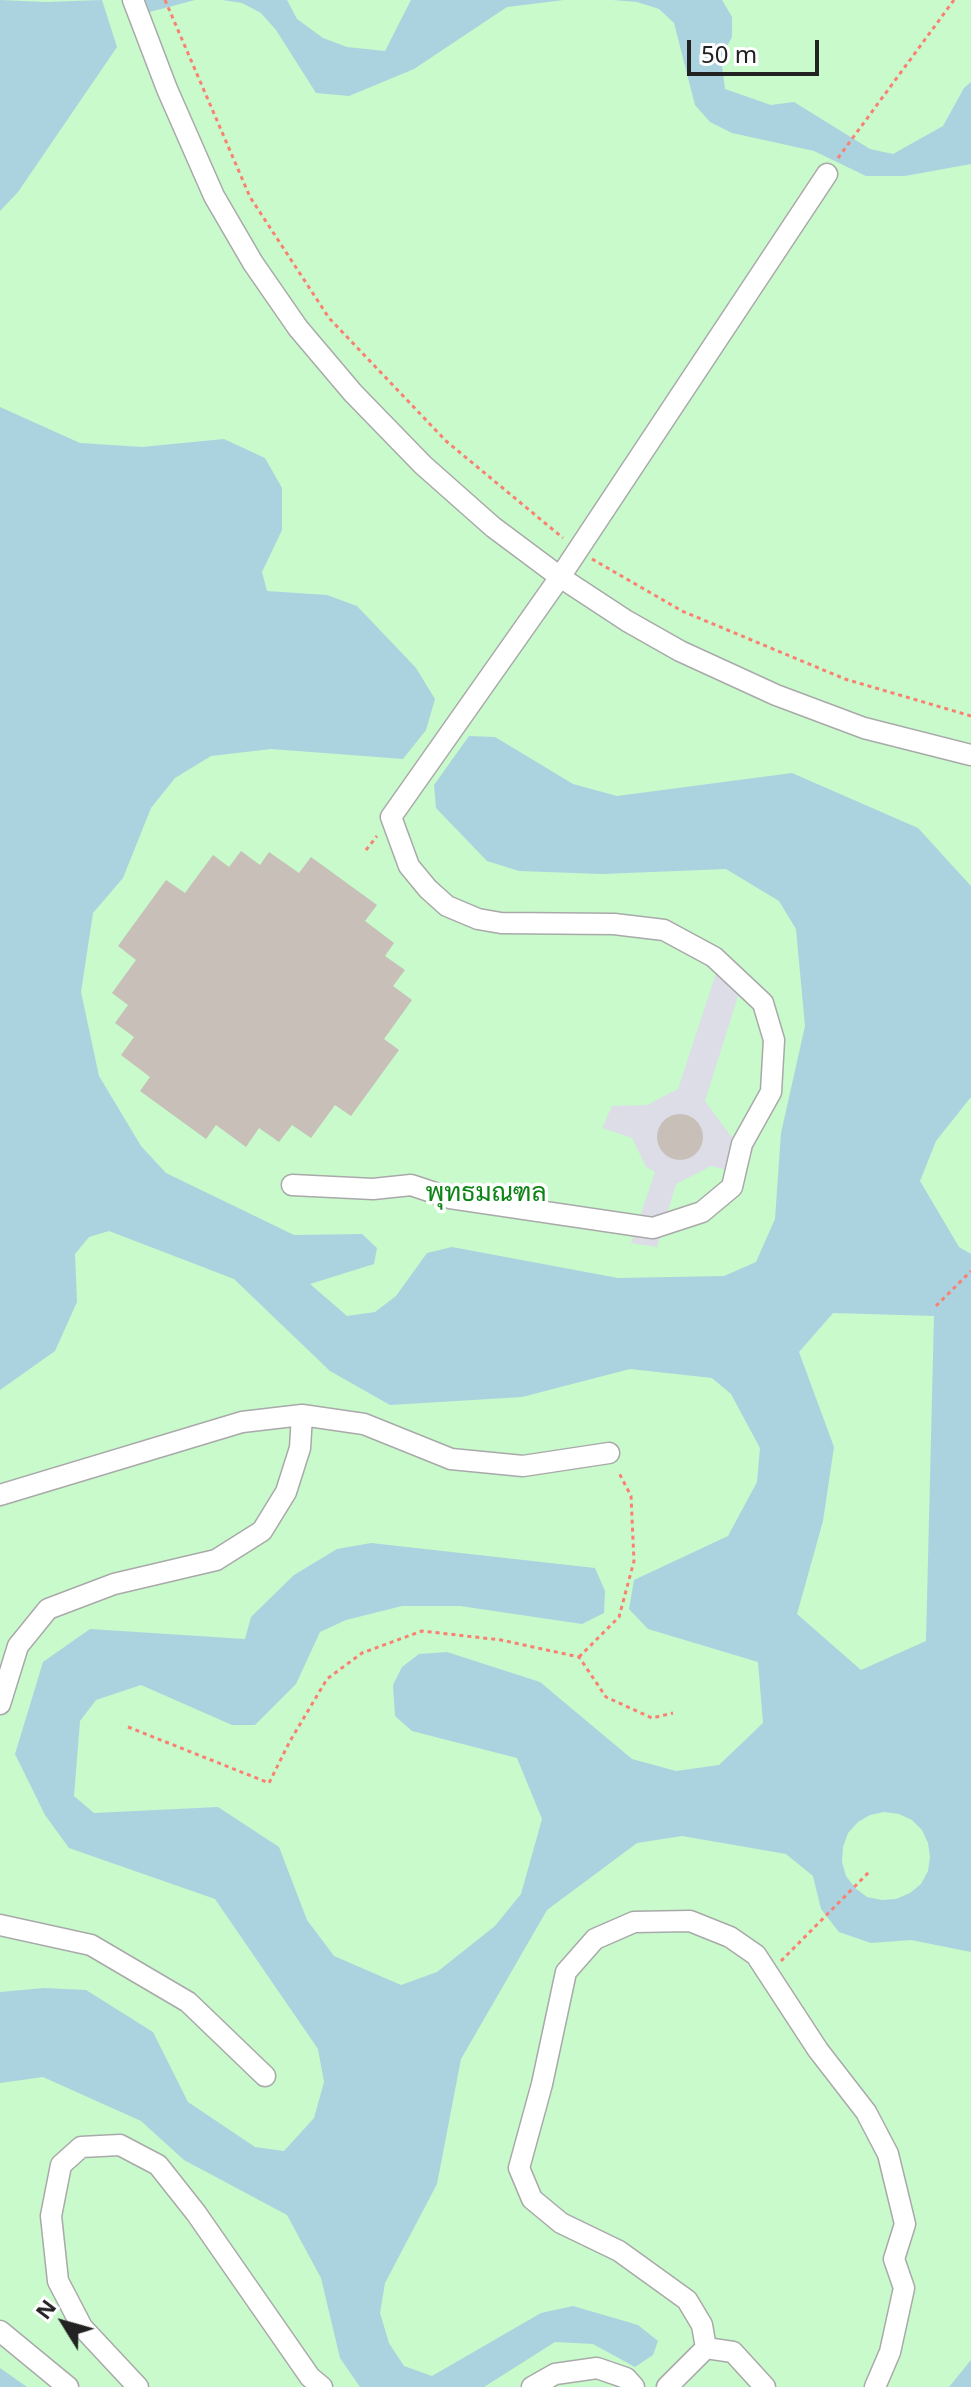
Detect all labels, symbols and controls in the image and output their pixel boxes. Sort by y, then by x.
scale bar [691,24,823,74]
text: 50 m [701,37,757,70]
park label: พุทธมณฑล [426,1178,546,1210]
north arrow [24,2283,104,2363]
text: N [27,2292,62,2325]

